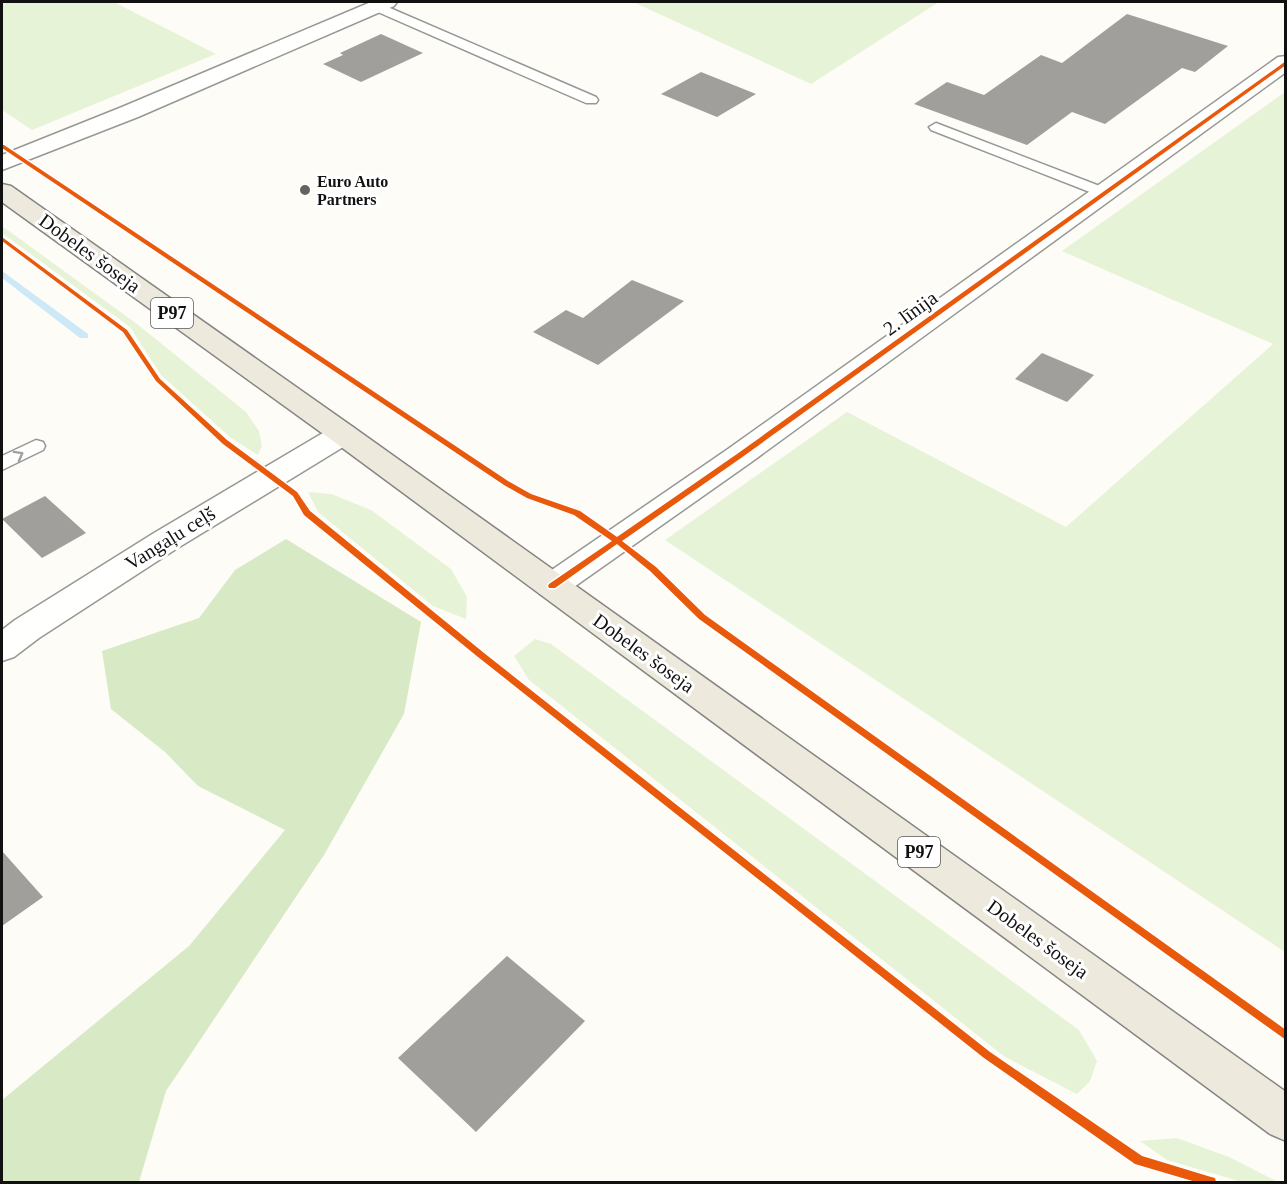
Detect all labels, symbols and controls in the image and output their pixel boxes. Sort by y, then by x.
place label: Euro Auto Partners [317,173,388,208]
marker: Euro Auto Partners [298,183,312,197]
street label: Dobeles šoseja [35,209,145,298]
street label: 2. līnija [879,286,942,341]
road number: P97 [151,298,193,328]
one-way arrow [12,451,23,462]
street label: Vangaļu ceļš [121,502,220,575]
street label: Dobeles šoseja [589,609,699,698]
road number: P97 [898,837,940,867]
street label: Dobeles šoseja [983,895,1093,984]

